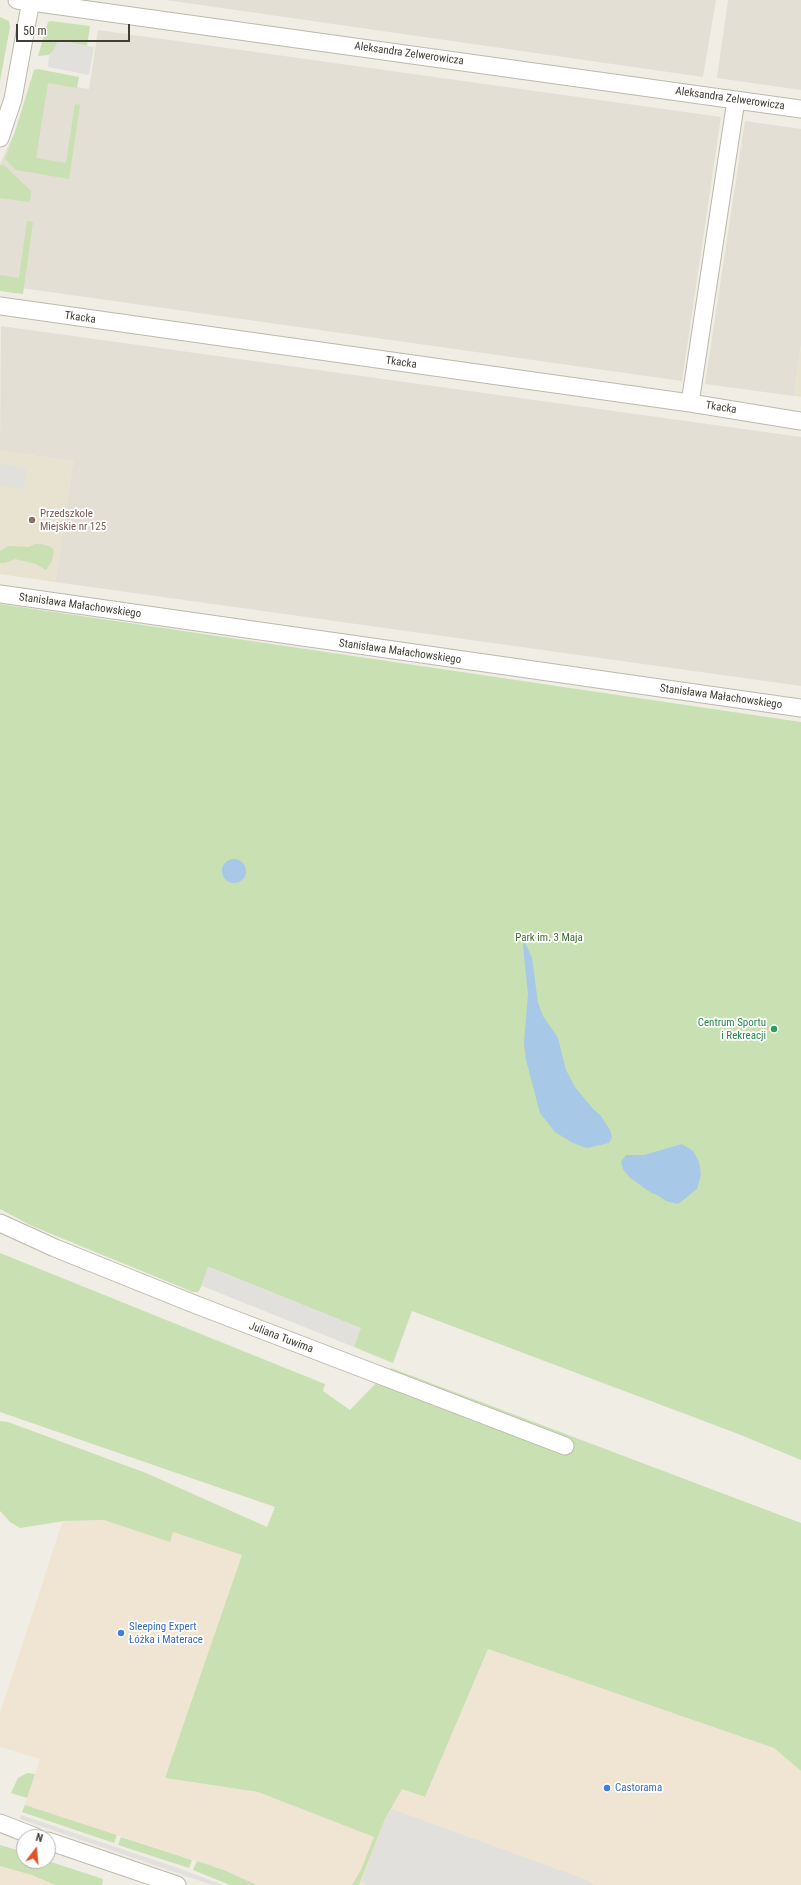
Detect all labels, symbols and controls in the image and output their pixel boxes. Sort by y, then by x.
scale bar [18,16,132,42]
text: 50 m [23,24,47,38]
street label: Aleksandra Zelwerowicza [354,40,464,68]
street label: Aleksandra Zelwerowicza [675,85,785,113]
street label: Tkacka [64,309,96,327]
street label: Tkacka [385,354,417,372]
street label: Tkacka [705,399,737,417]
place label: Przedszkole Miejskie nr 125 [40,507,106,533]
marker: Przedszkole Miejskie nr 125 [27,515,37,525]
street label: Stanisława Małachowskiego [18,591,142,621]
street label: Stanisława Małachowskiego [338,637,462,667]
street label: Stanisława Małachowskiego [659,682,783,712]
park label: Park im. 3 Maja [515,931,583,945]
place label: Centrum Sportu i Rekreacji [698,1016,766,1042]
marker: Centrum Sportu i Rekreacji [769,1024,779,1034]
street label: Juliana Tuwima [247,1320,315,1356]
place label: Sleeping Expert Łóżka i Materace [129,1620,203,1646]
marker: Sleeping Expert Łóżka i Materace [116,1628,126,1638]
place label: Castorama [615,1781,662,1795]
marker: Castorama [602,1783,612,1793]
north arrow [16,1829,56,1869]
text: N [34,1831,44,1845]

